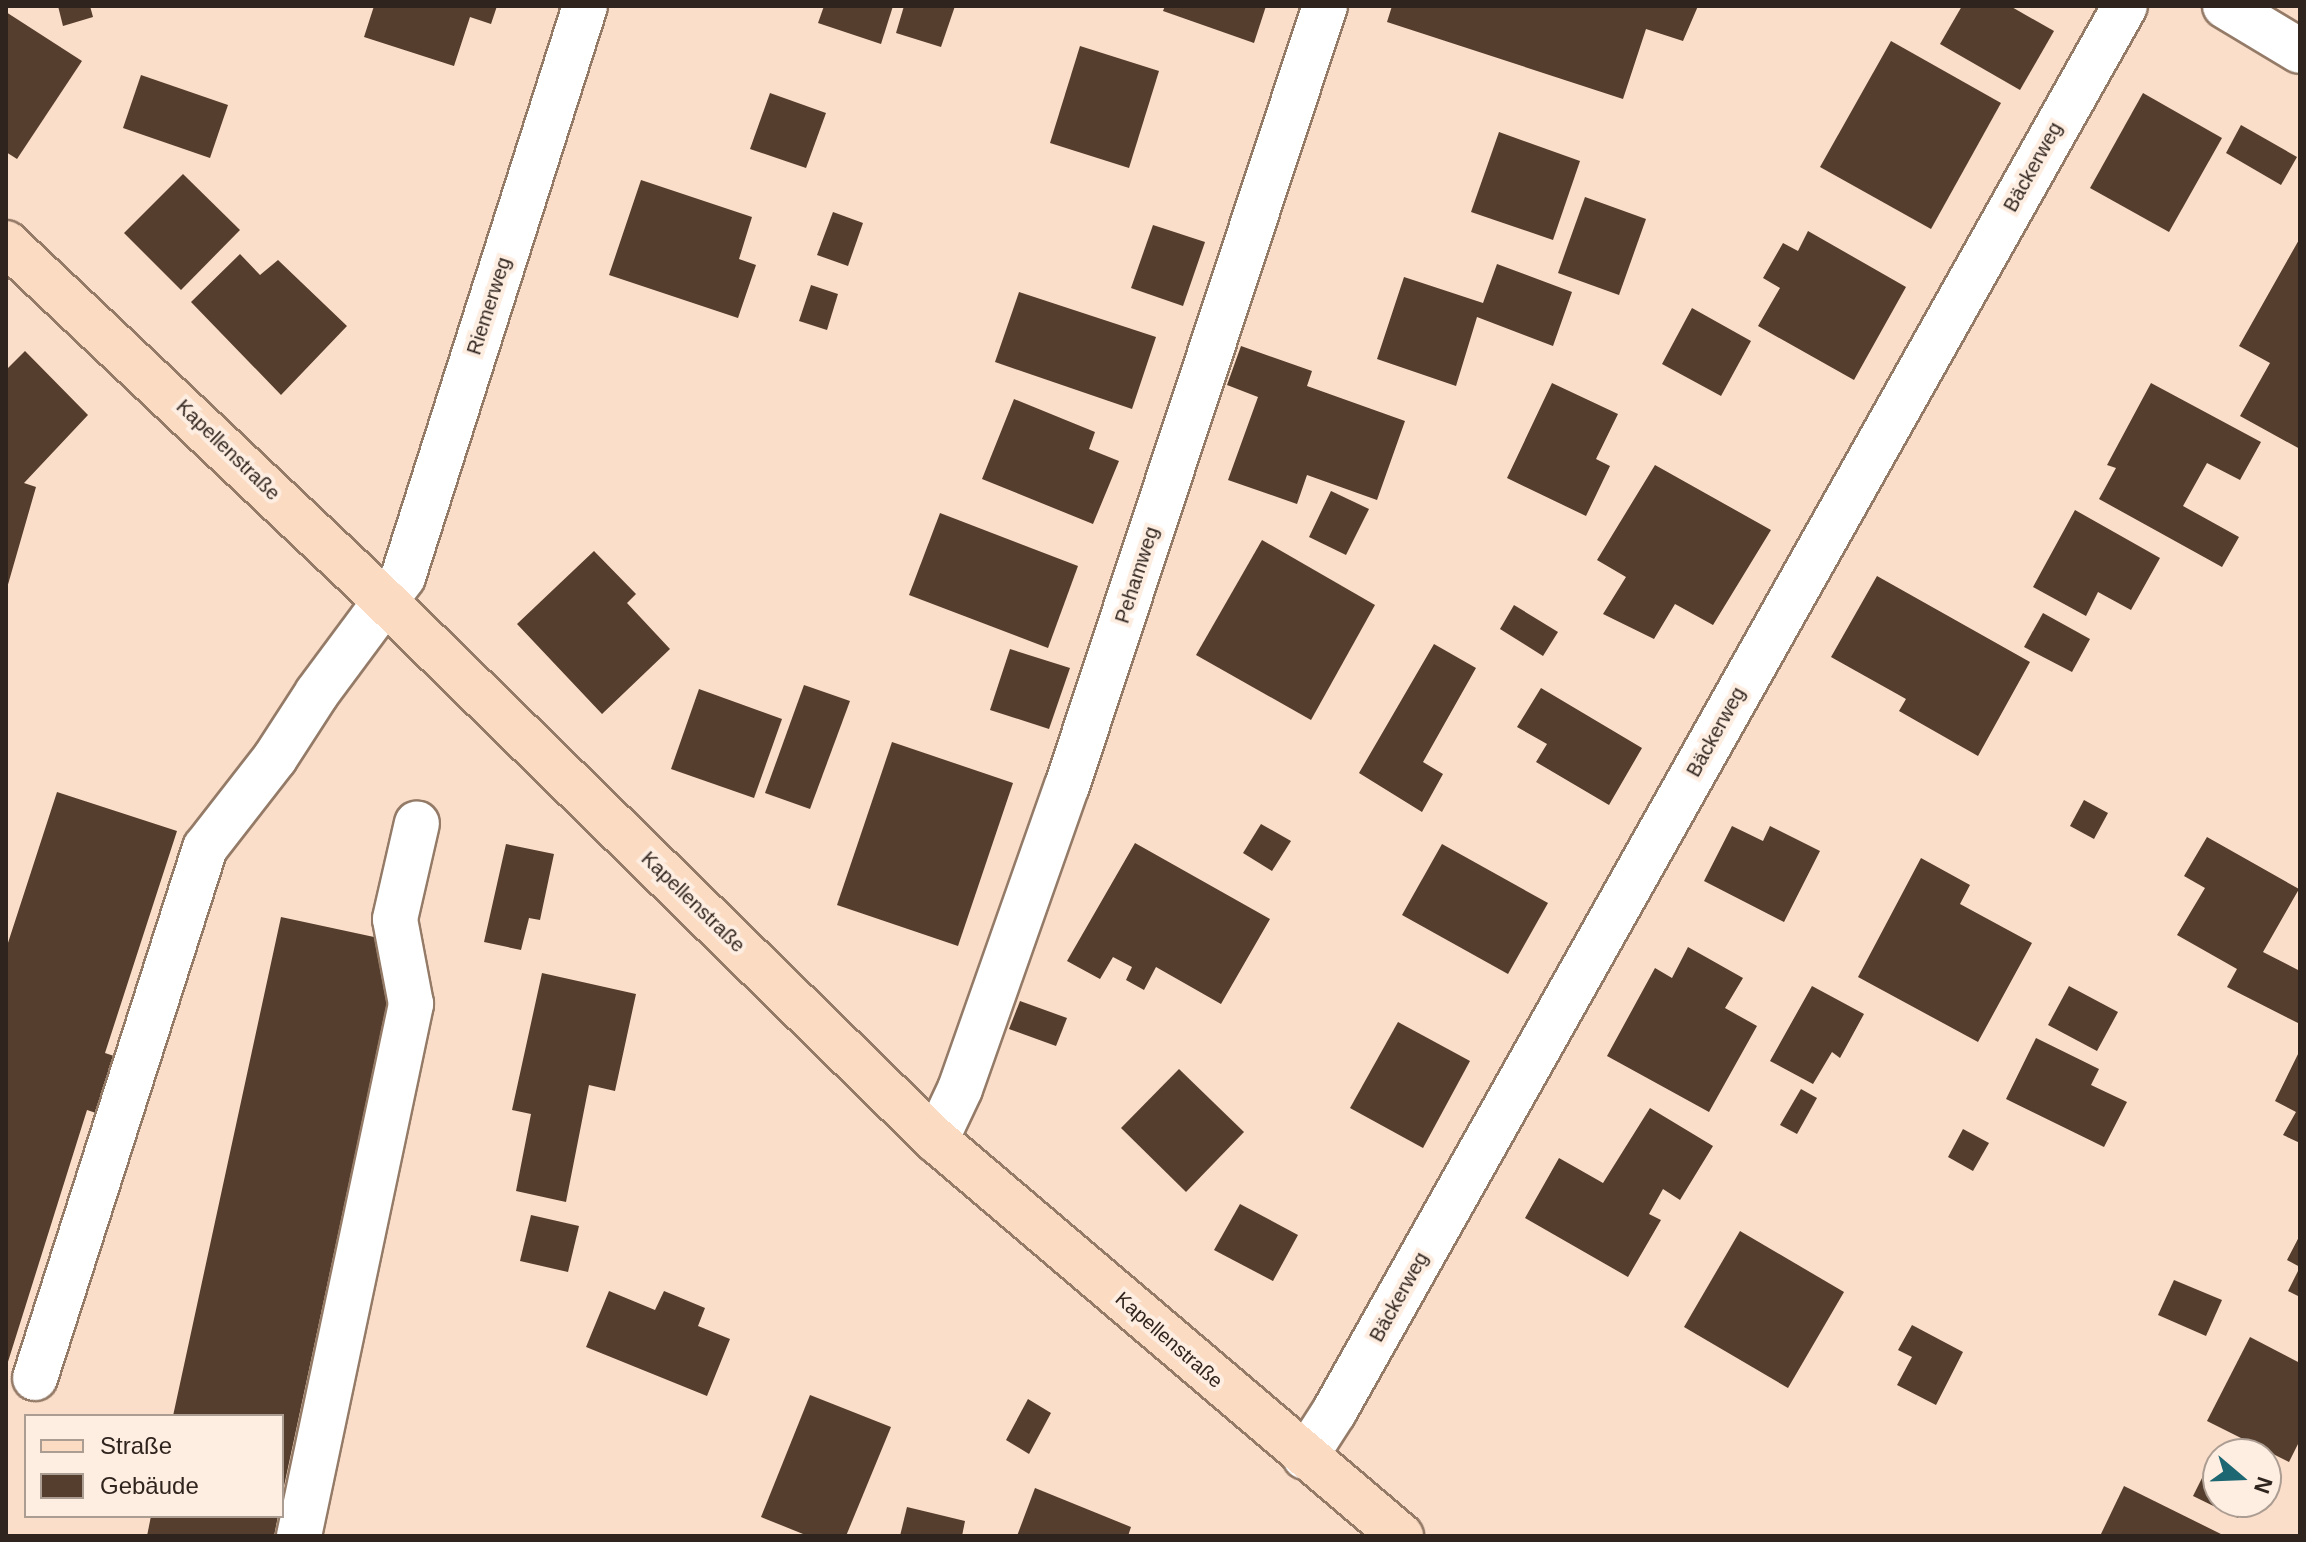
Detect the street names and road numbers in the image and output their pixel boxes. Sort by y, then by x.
street label: Bäckerweg [1999,118,2067,216]
street label: Riemerweg [462,254,516,358]
street label: Kapellenstraße [171,395,285,505]
street label: Pehamweg [1110,524,1164,626]
street label: Bäckerweg [1682,683,1750,781]
street label: Kapellenstraße [636,847,750,957]
street label: Bäckerweg [1365,1248,1433,1346]
street label: Kapellenstraße [1110,1287,1228,1393]

